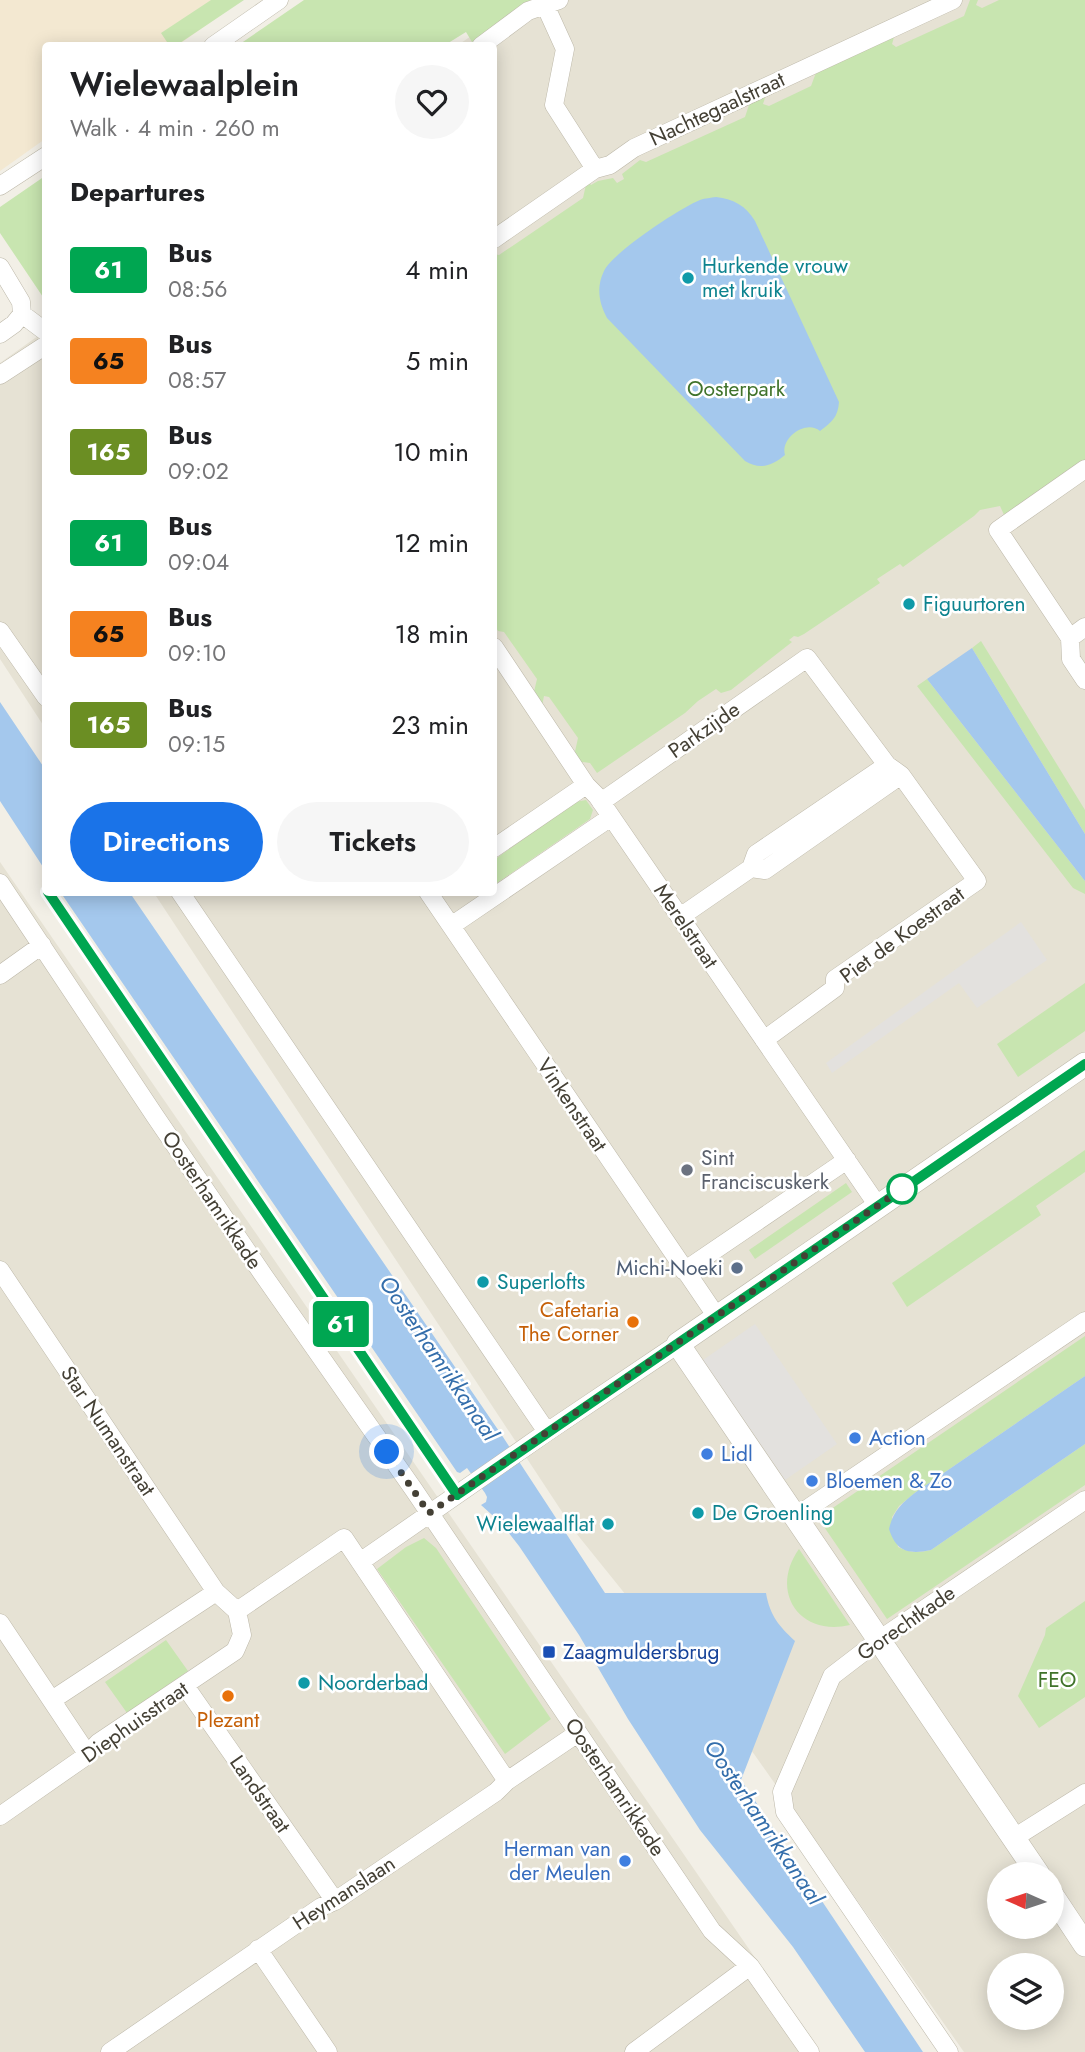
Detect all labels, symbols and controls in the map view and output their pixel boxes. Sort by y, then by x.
text: Wielewaalplein [70,61,299,108]
button: heart [395,65,469,139]
street label: Nachtegaalstraat [644,65,790,153]
text: Walk · 4 min · 260 m [70,111,280,145]
text: Departures [70,173,205,211]
text: Bus [168,234,212,272]
text: 4 min [405,251,469,289]
place label: Hurkende vrouw met kruik [702,251,849,305]
text: 61 [94,252,123,287]
marker: Hurkende vrouw met kruik [680,270,696,286]
text: 08:56 [168,272,227,306]
text: Bus [168,325,212,363]
text: 5 min [406,342,469,380]
text: 65 [93,343,124,378]
text: 08:57 [168,363,226,397]
park label: Oosterpark [687,374,786,404]
text: Bus [168,416,212,454]
text: 10 min [393,433,469,471]
text: 165 [87,434,130,469]
text: 09:02 [168,454,229,488]
text: Bus [168,507,212,545]
text: 12 min [394,524,469,562]
text: 61 [94,525,123,560]
text: 09:04 [168,545,229,579]
place label: Figuurtoren [923,589,1025,619]
marker: Figuurtoren [901,596,917,612]
text: Bus [168,598,212,636]
text: 18 min [395,615,469,653]
text: 65 [93,616,124,651]
text: 09:10 [168,636,226,670]
text: Bus [168,689,212,727]
street label: Parkzijde [662,694,746,766]
text: 23 min [392,706,469,744]
text: 165 [87,707,130,742]
text: 09:15 [168,727,225,761]
button: Directions [70,802,263,882]
button: Tickets [277,802,469,882]
street label: Merelstraat [647,878,725,974]
street label: Piet de Koestraat [833,879,971,991]
street label: Vinkenstraat [530,1052,614,1158]
street label: Oosterhamrikkade [155,1125,270,1275]
place label: Sint Franciscuskerk [701,1143,830,1197]
marker: Sint Franciscuskerk [679,1162,695,1178]
unlabelled marker [887,1174,917,1204]
place label: Michi-Noeki [616,1253,723,1283]
marker: Michi-Noeki [729,1260,745,1276]
place label: Superlofts [497,1267,585,1297]
water label: Oosterhamrikkanaal [371,1268,508,1448]
marker: Superlofts [475,1274,491,1290]
place label: Cafetaria The Corner [519,1295,620,1349]
line badge: 61 [310,1301,372,1347]
text: 61 [327,1306,355,1341]
marker: Cafetaria The Corner [625,1314,641,1330]
street label: Star Numanstraat [53,1360,163,1502]
place label: Action [869,1423,926,1453]
marker: Action [847,1430,863,1446]
your location [369,1434,404,1469]
place label: Lidl [721,1439,753,1469]
marker: Lidl [699,1446,715,1462]
place label: Bloemen & Zo [826,1466,952,1496]
marker: Bloemen & Zo [804,1473,820,1489]
place label: De Groenling [712,1498,833,1528]
marker: De Groenling [690,1505,706,1521]
place label: Wielewaalflat [476,1509,594,1539]
marker: Wielewaalflat [600,1516,616,1532]
street label: Gorechtkade [851,1578,961,1668]
place label: Zaagmuldersbrug [563,1637,719,1667]
marker: Zaagmuldersbrug [541,1644,557,1660]
park label: FEO [1038,1665,1076,1695]
place label: Noorderbad [318,1668,428,1698]
street label: Diephuisstraat [75,1674,195,1770]
marker: Noorderbad [296,1675,312,1691]
marker: Plezant [220,1688,236,1704]
place label: Plezant [197,1705,259,1735]
street label: Oosterhamrikkade [558,1712,673,1862]
water label: Oosterhamrikkanaal [696,1732,833,1912]
street label: Landstraat [222,1749,298,1839]
place label: Herman van der Meulen [504,1834,611,1888]
street label: Heymanslaan [287,1849,401,1937]
marker: Herman van der Meulen [617,1853,633,1869]
north arrow [987,1862,1064,1939]
map controls [987,1862,1064,2030]
button: layers [987,1953,1064,2030]

